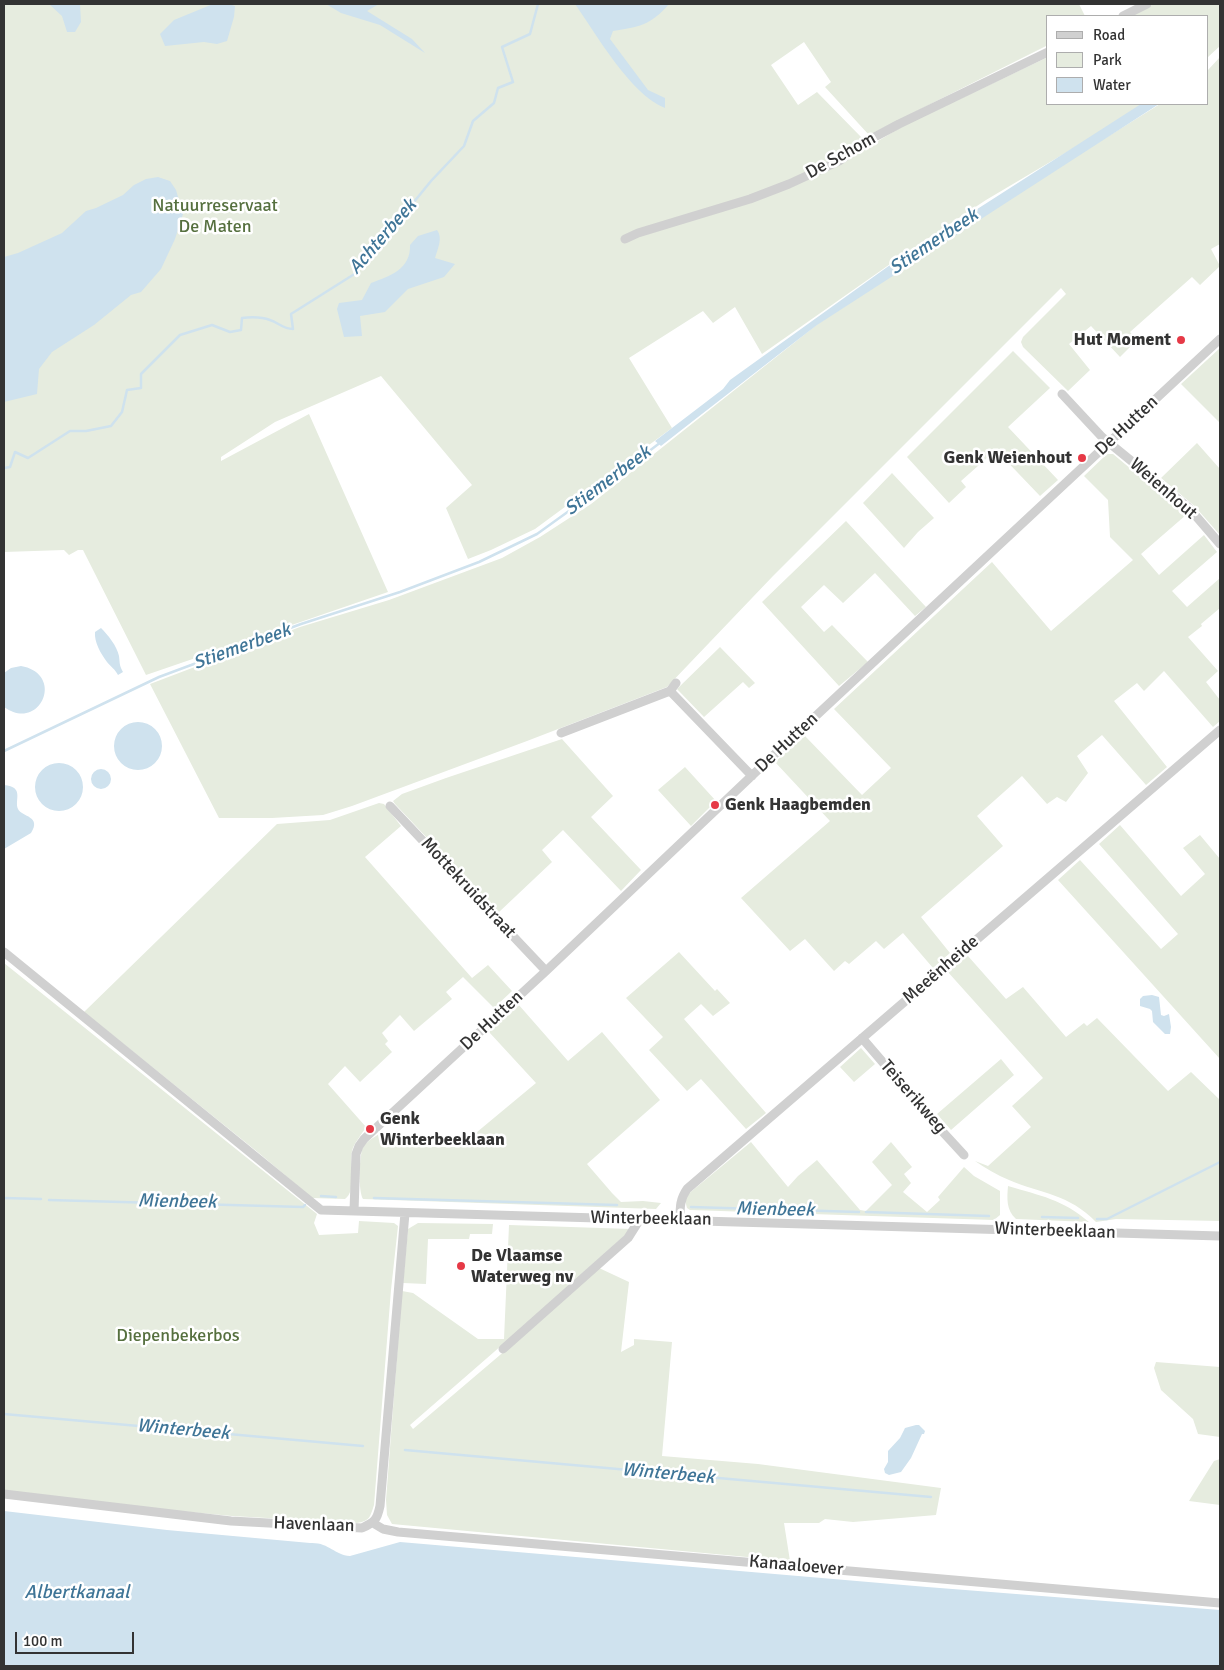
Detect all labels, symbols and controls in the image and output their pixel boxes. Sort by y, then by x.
legend [1046,15,1209,105]
text: Road [1093,26,1125,44]
text: Park [1093,51,1122,69]
text: Water [1093,76,1131,94]
street label: De Schom [802,128,880,184]
park label: Natuurreservaat De Maten [152,195,278,238]
water label: Achterbeek [344,195,422,279]
water label: Stiemerbeek [885,204,983,280]
place label: Hut Moment [1074,329,1171,351]
marker: Hut Moment [1175,334,1187,346]
street label: De Hutten [1091,392,1163,460]
water label: Stiemerbeek [560,441,656,521]
place label: Genk Weienhout [944,447,1072,469]
marker: Genk Weienhout [1076,452,1088,464]
street label: Weienhout [1125,454,1201,524]
water label: Stiemerbeek [190,619,294,675]
street label: De Hutten [751,709,823,777]
place label: Genk Haagbemden [725,794,871,816]
marker: Genk Haagbemden [709,799,721,811]
street label: Mottekruidstraat [416,833,520,943]
street label: Meeënheide [899,931,983,1009]
street label: De Hutten [456,987,528,1055]
street label: Teiserikweg [875,1056,951,1138]
place label: Genk Winterbeeklaan [380,1108,505,1150]
marker: Genk Winterbeeklaan [364,1123,376,1135]
water label: Mienbeek [137,1190,217,1214]
water label: Mienbeek [735,1198,815,1222]
street label: Winterbeeklaan [590,1207,712,1231]
street label: Winterbeeklaan [994,1218,1116,1244]
place label: De Vlaamse Waterweg nv [471,1245,573,1288]
marker: De Vlaamse Waterweg nv [455,1260,467,1272]
park label: Diepenbekerbos [116,1325,240,1347]
water label: Winterbeek [136,1415,230,1445]
water label: Winterbeek [621,1459,715,1489]
street label: Havenlaan [273,1513,355,1537]
street label: Kanaaloever [748,1551,844,1581]
water label: Albertkanaal [25,1582,129,1604]
scale bar [18,1622,136,1654]
text: 100 m [23,1632,63,1650]

